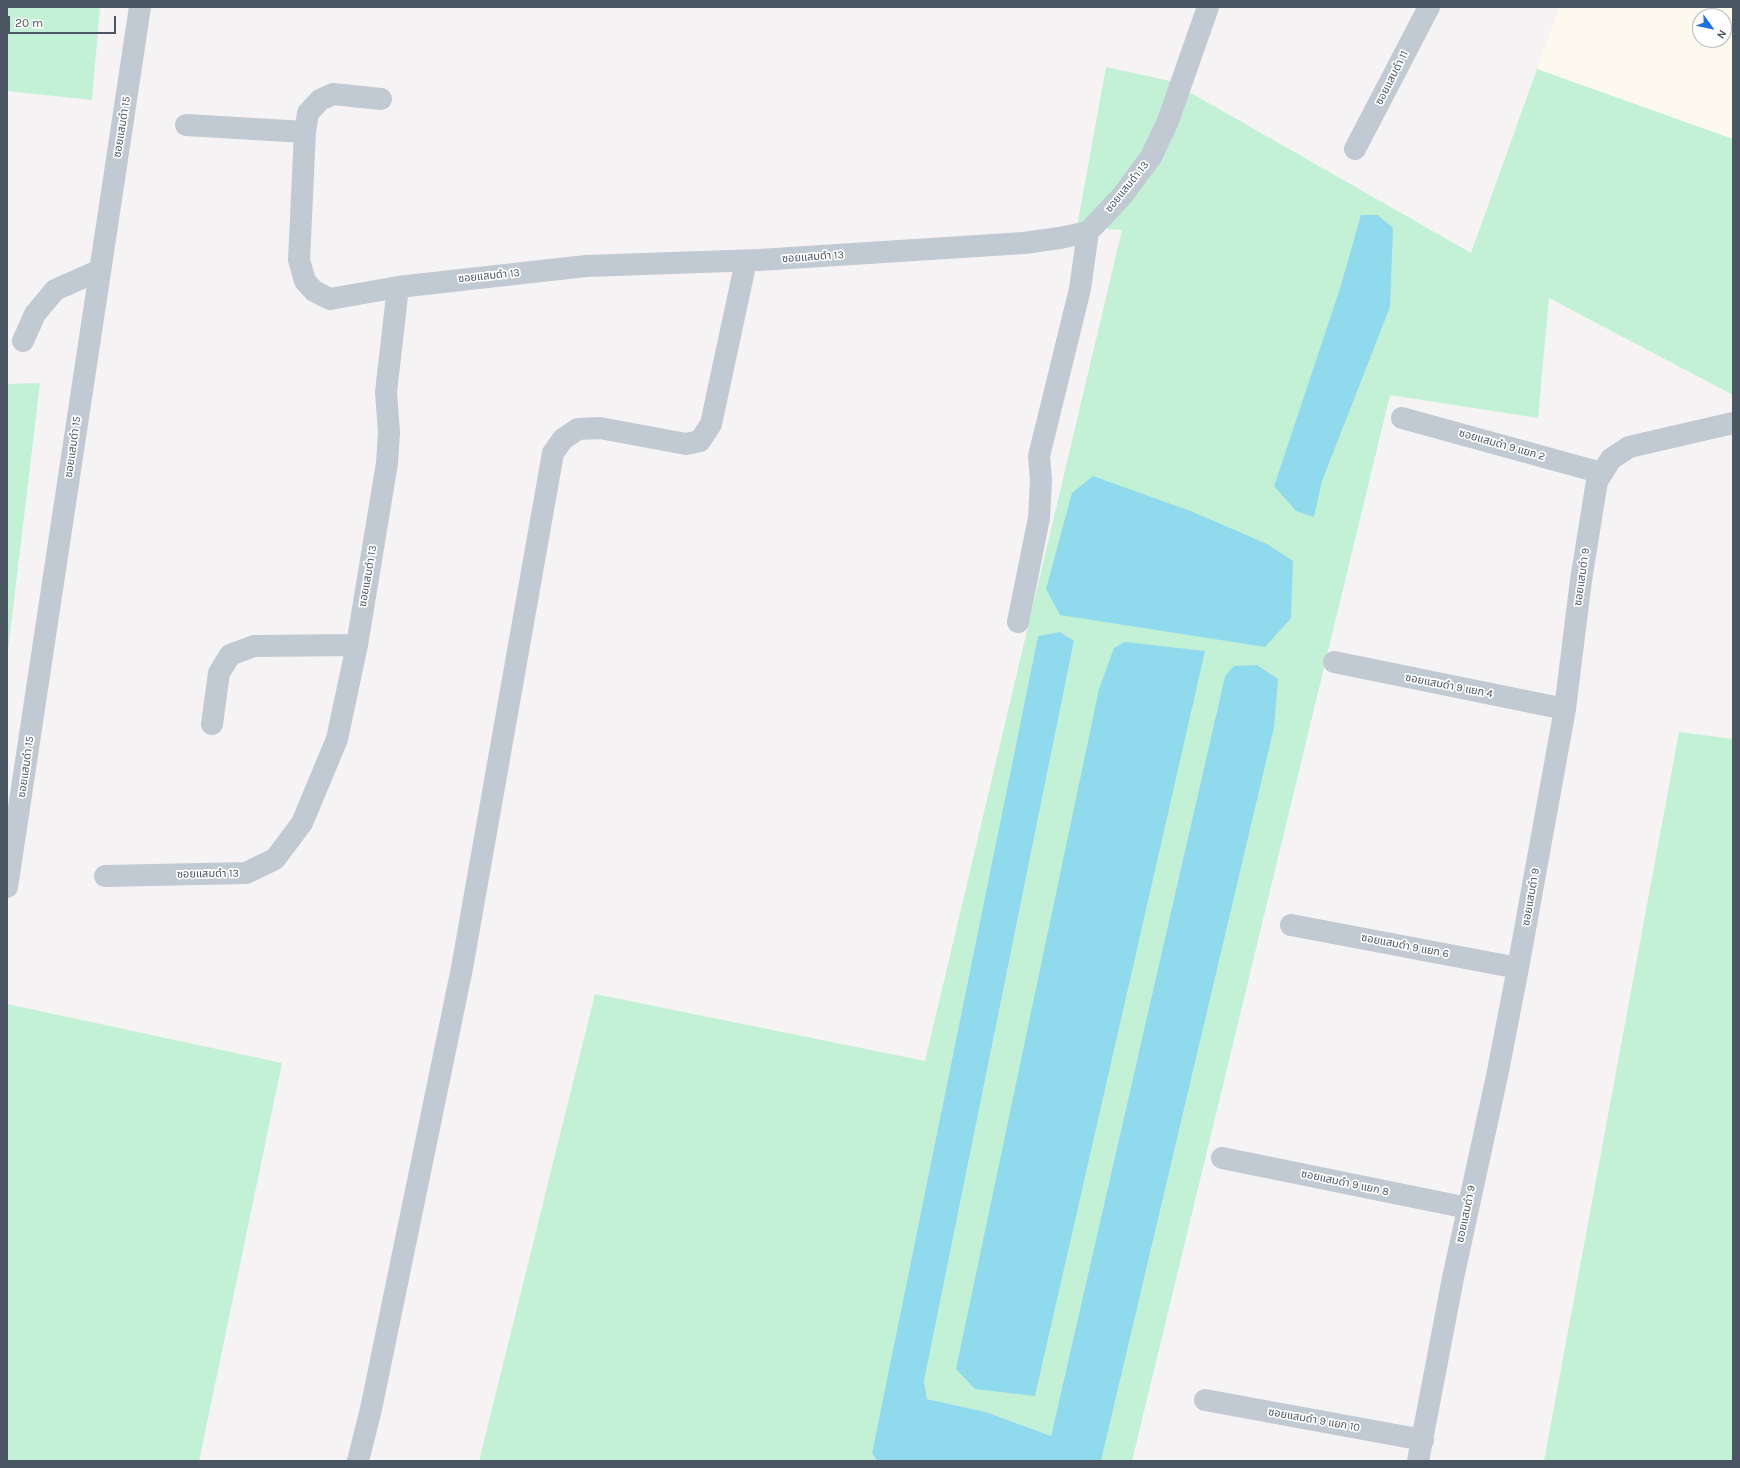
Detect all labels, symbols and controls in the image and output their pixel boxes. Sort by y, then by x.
scale bar [10,8,118,34]
north arrow [1692,8,1732,48]
text: 20 m [15,16,43,30]
text: N [1714,27,1729,41]
street label: ซอยแสมดำ 11 [1373,49,1411,107]
street label: ซอยแสมดำ 15 [111,95,133,159]
street label: ซอยแสมดำ 13 [1102,159,1152,215]
street label: ซอยแสมดำ 13 [782,248,844,266]
street label: ซอยแสมดำ 13 [457,266,521,286]
street label: ซอยแสมดำ 15 [62,415,84,479]
street label: ซอยแสมดำ 9 แยก 2 [1457,426,1547,464]
street label: ซอยแสมดำ 13 [356,544,380,608]
street label: ซอยแสมดำ 9 [1571,547,1593,607]
street label: ซอยแสมดำ 9 แยก 4 [1404,671,1494,701]
street label: ซอยแสมดำ 15 [15,735,37,799]
street label: ซอยแสมดำ 13 [177,867,239,881]
street label: ซอยแสมดำ 9 [1519,867,1543,927]
street label: ซอยแสมดำ 9 แยก 6 [1360,931,1450,961]
street label: ซอยแสมดำ 9 แยก 8 [1300,1167,1390,1199]
street label: ซอยแสมดำ 9 [1453,1184,1479,1244]
street label: ซอยแสมดำ 9 แยก 10 [1267,1405,1361,1435]

